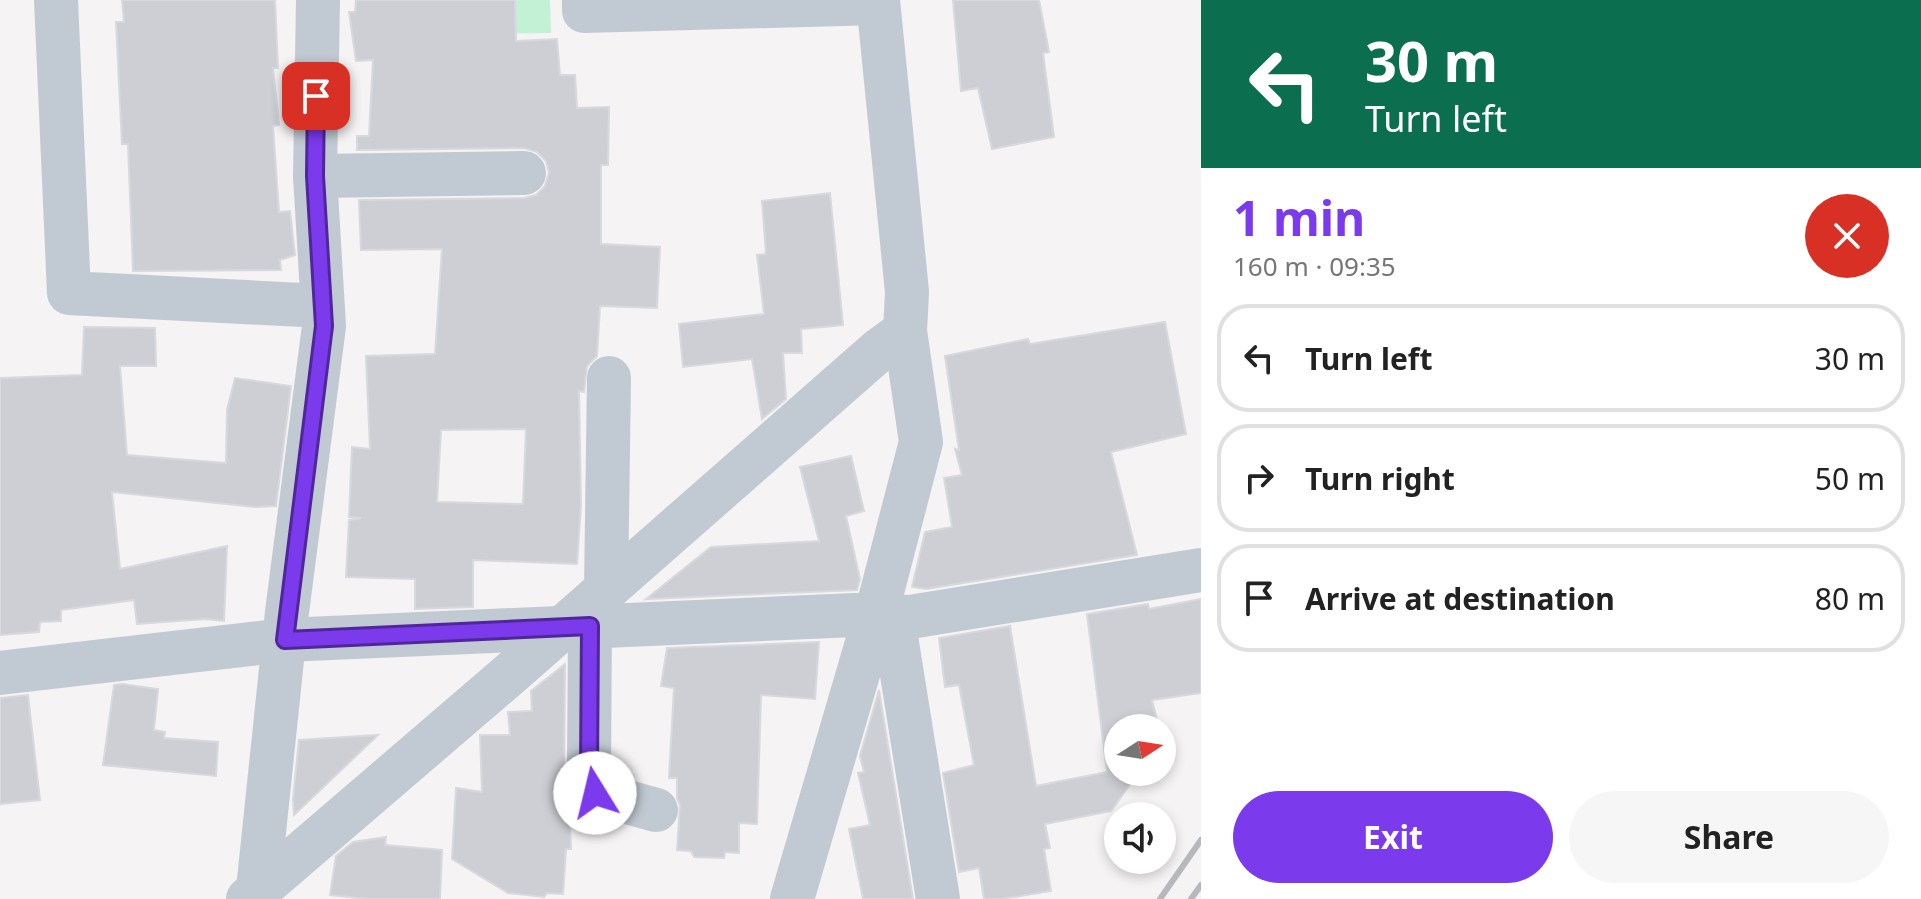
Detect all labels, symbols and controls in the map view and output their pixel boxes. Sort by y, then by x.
text: 30 m [1365,22,1498,98]
icon: left [1233,32,1337,136]
pin [282,62,350,130]
icon: arrive [294,74,338,118]
text: Turn left [1365,94,1507,143]
text: 1 min [1233,185,1365,250]
button: close [1805,194,1889,278]
text: 160 m · 09:35 [1233,248,1396,284]
icon: left [1237,336,1281,380]
text: Turn left [1305,338,1433,379]
text: 30 m [1815,338,1885,379]
icon: right [1237,456,1281,500]
text: Turn right [1305,458,1455,499]
text: 50 m [1815,458,1885,499]
icon: arrive [1237,576,1281,620]
text: Arrive at destination [1305,578,1615,619]
text: 80 m [1815,578,1885,619]
north arrow [1104,714,1176,786]
map controls [1104,714,1176,874]
position arrow [553,751,637,835]
button: Exit [1233,791,1553,883]
button: Share [1569,791,1889,883]
button: sound [1104,802,1176,874]

